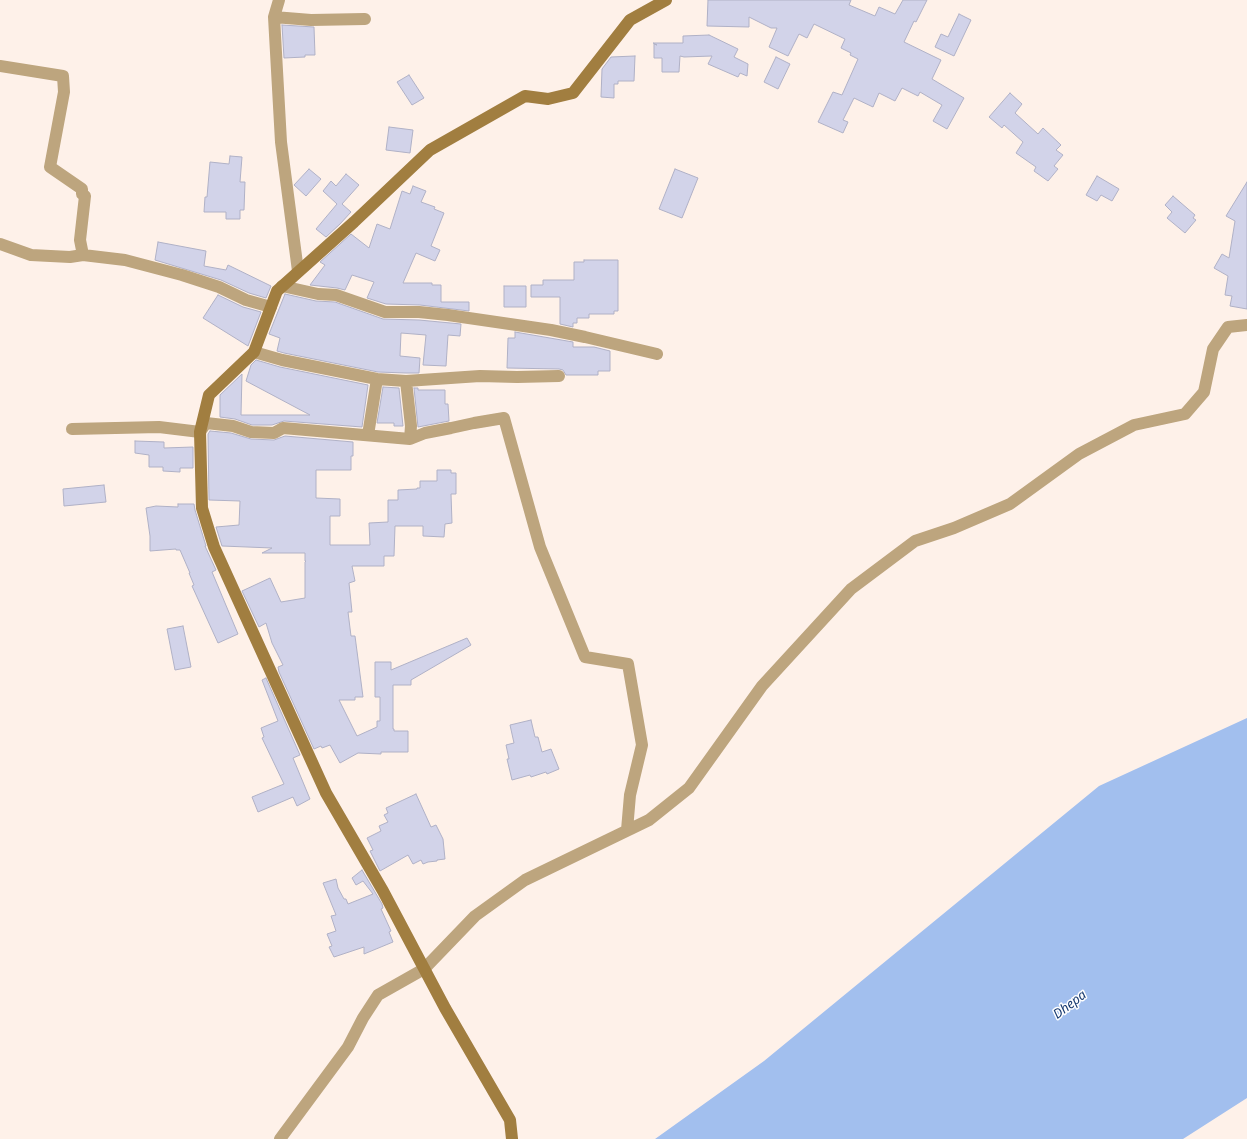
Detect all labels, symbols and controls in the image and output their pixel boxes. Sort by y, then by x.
water label: Dhepa [1050,987,1090,1023]

